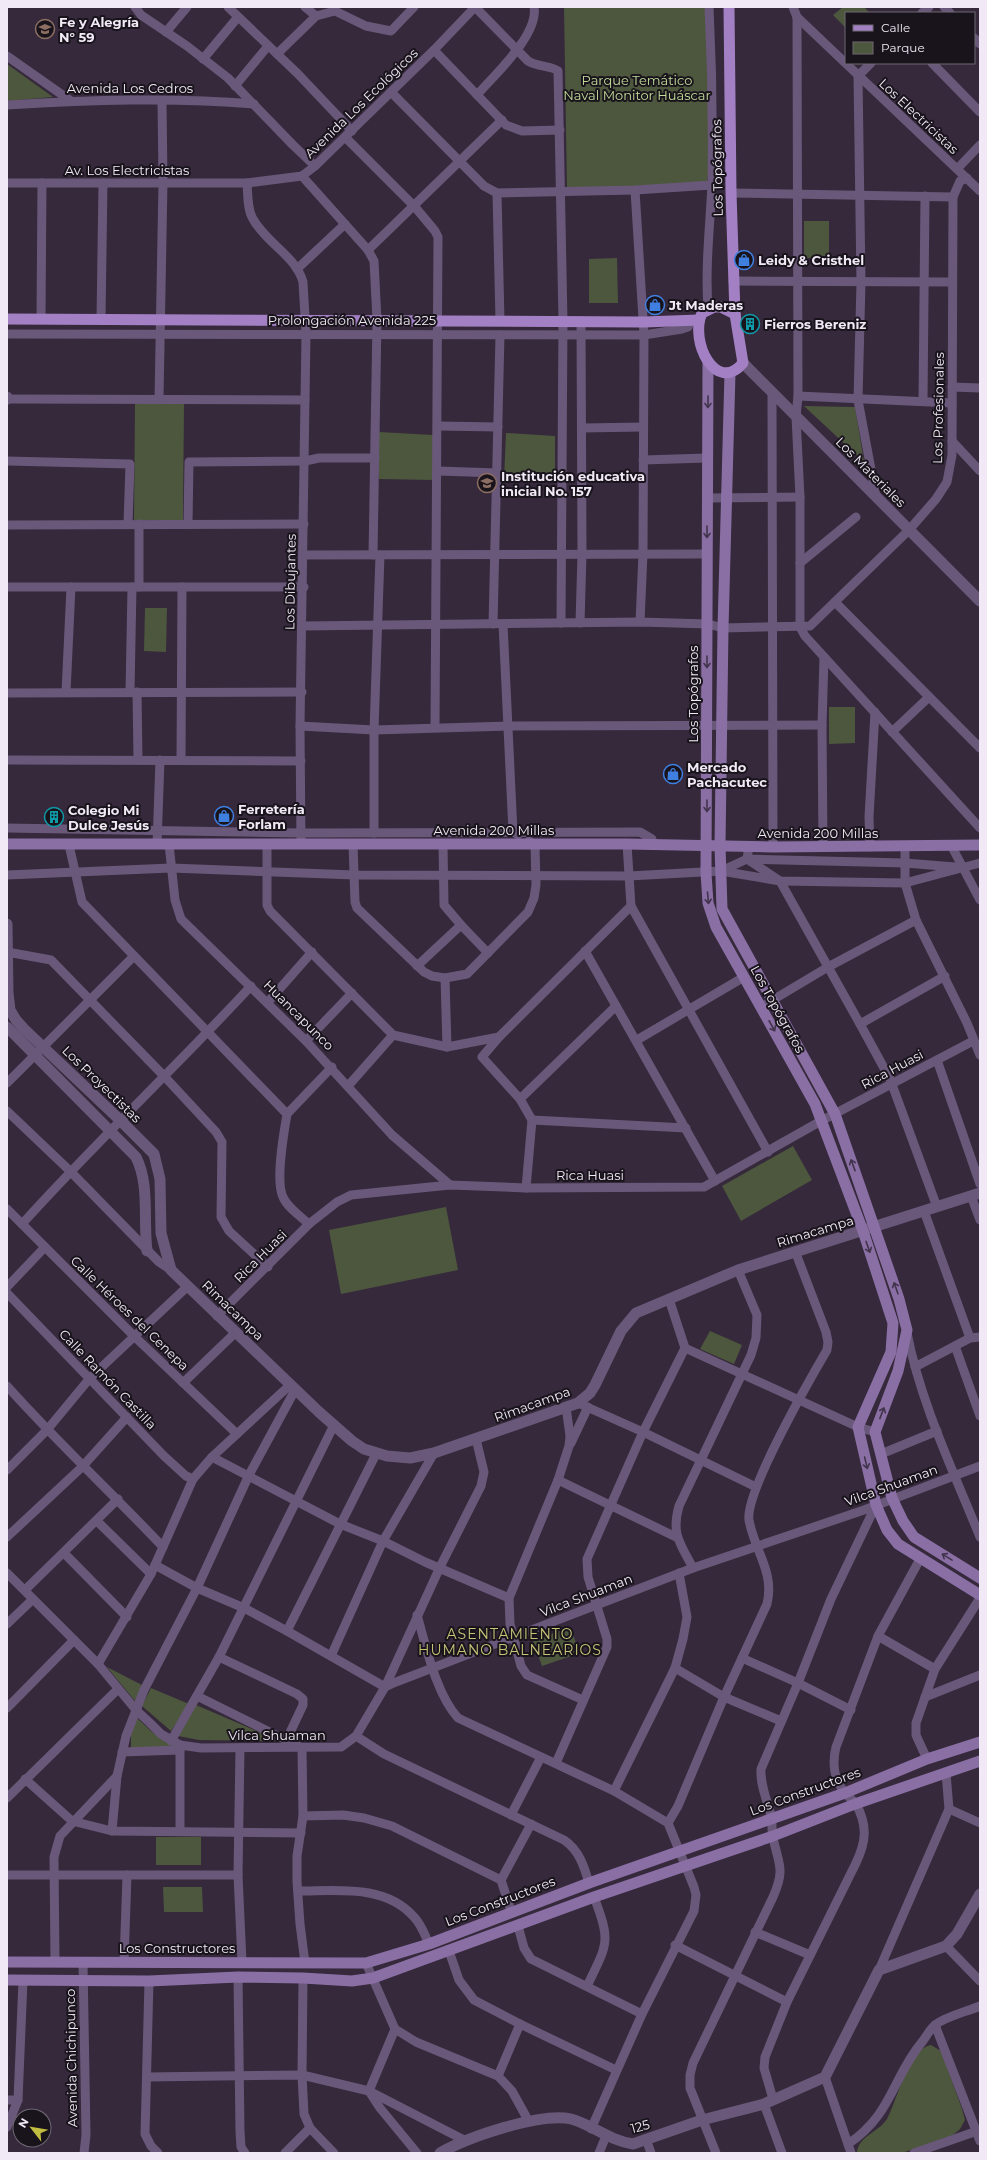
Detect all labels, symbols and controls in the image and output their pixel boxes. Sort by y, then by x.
legend [845,12,975,64]
place label: Fe y Alegría N° 59 [59,14,139,45]
school or university icon: Fe y Alegría N° 59 [34,18,56,40]
text: Calle [881,20,910,35]
text: Parque [881,40,925,55]
street label: Avenida Los Ecológicos [301,45,421,161]
park label: Parque Temático Naval Monitor Huáscar [563,72,711,103]
street label: Los Electricistas [876,75,962,157]
street label: Avenida Los Cedros [67,80,193,96]
street label: Los Topógrafos [708,119,726,217]
street label: Av. Los Electricistas [65,162,189,178]
shop icon: Leidy & Cristhel [733,249,755,271]
place label: Leidy & Cristhel [758,252,864,268]
shop icon: Jt Maderas [644,294,666,316]
place label: Jt Maderas [668,297,743,313]
street label: Prolongación Avenida 225 [268,312,436,328]
building icon: Fierros Bereniz [739,313,761,335]
place label: Fierros Bereniz [764,316,866,332]
street label: Los Profesionales [929,352,947,464]
one-way arrow [704,395,712,408]
street label: Los Materiales [833,434,909,510]
place label: Institución educativa inicial No. 157 [501,468,645,499]
school or university icon: Institución educativa inicial No. 157 [476,472,498,494]
one-way arrow [703,525,711,538]
street label: Los Dibujantes [281,534,299,630]
street label: Los Topógrafos [685,645,701,743]
one-way arrow [703,655,711,668]
place label: Mercado Pachacutec [687,759,767,790]
shop icon: Mercado Pachacutec [662,763,684,785]
one-way arrow [703,799,711,812]
place label: Ferretería Forlam [238,801,305,832]
place label: Colegio Mi Dulce Jesús [68,802,149,833]
shop icon: Ferretería Forlam [213,805,235,827]
building icon: Colegio Mi Dulce Jesús [43,806,65,828]
street label: Avenida 200 Millas [434,822,554,838]
street label: Avenida 200 Millas [758,825,878,841]
one-way arrow [704,891,711,904]
street label: Los Topógrafos [747,963,809,1055]
street label: Huancapunco [261,977,337,1053]
one-way arrow [768,1020,776,1032]
street label: Los Proyectistas [59,1042,145,1126]
street label: Rica Huasi [858,1046,926,1092]
one-way arrow [849,1159,856,1172]
street label: Rica Huasi [556,1167,624,1183]
street label: Rimacampa [775,1212,855,1250]
street label: Rica Huasi [230,1226,290,1286]
one-way arrow [865,1241,872,1254]
street label: Calle Héroes del Cenepa [68,1252,192,1374]
street label: Rimacampa [199,1277,267,1343]
one-way arrow [891,1282,899,1294]
street label: Calle Ramón Castilla [56,1326,160,1432]
street label: Rimacampa [492,1383,572,1425]
one-way arrow [879,1407,887,1419]
one-way arrow [863,1456,871,1469]
street label: Vilca Shuaman [842,1461,940,1509]
one-way arrow [941,1553,953,1561]
street label: Vilca Shuaman [538,1570,634,1620]
district label: ASENTAMIENTO HUMANO BALNEARIOS [418,1625,602,1659]
street label: Vilca Shuaman [228,1727,326,1743]
street label: Los Constructores [747,1764,863,1818]
street label: Los Constructores [443,1873,557,1929]
street label: Los Constructores [119,1940,235,1956]
street label: Avenida Chichipunco [62,1989,80,2127]
north arrow [12,2108,52,2148]
text: N [15,2115,32,2130]
street label: 125 [629,2116,651,2136]

